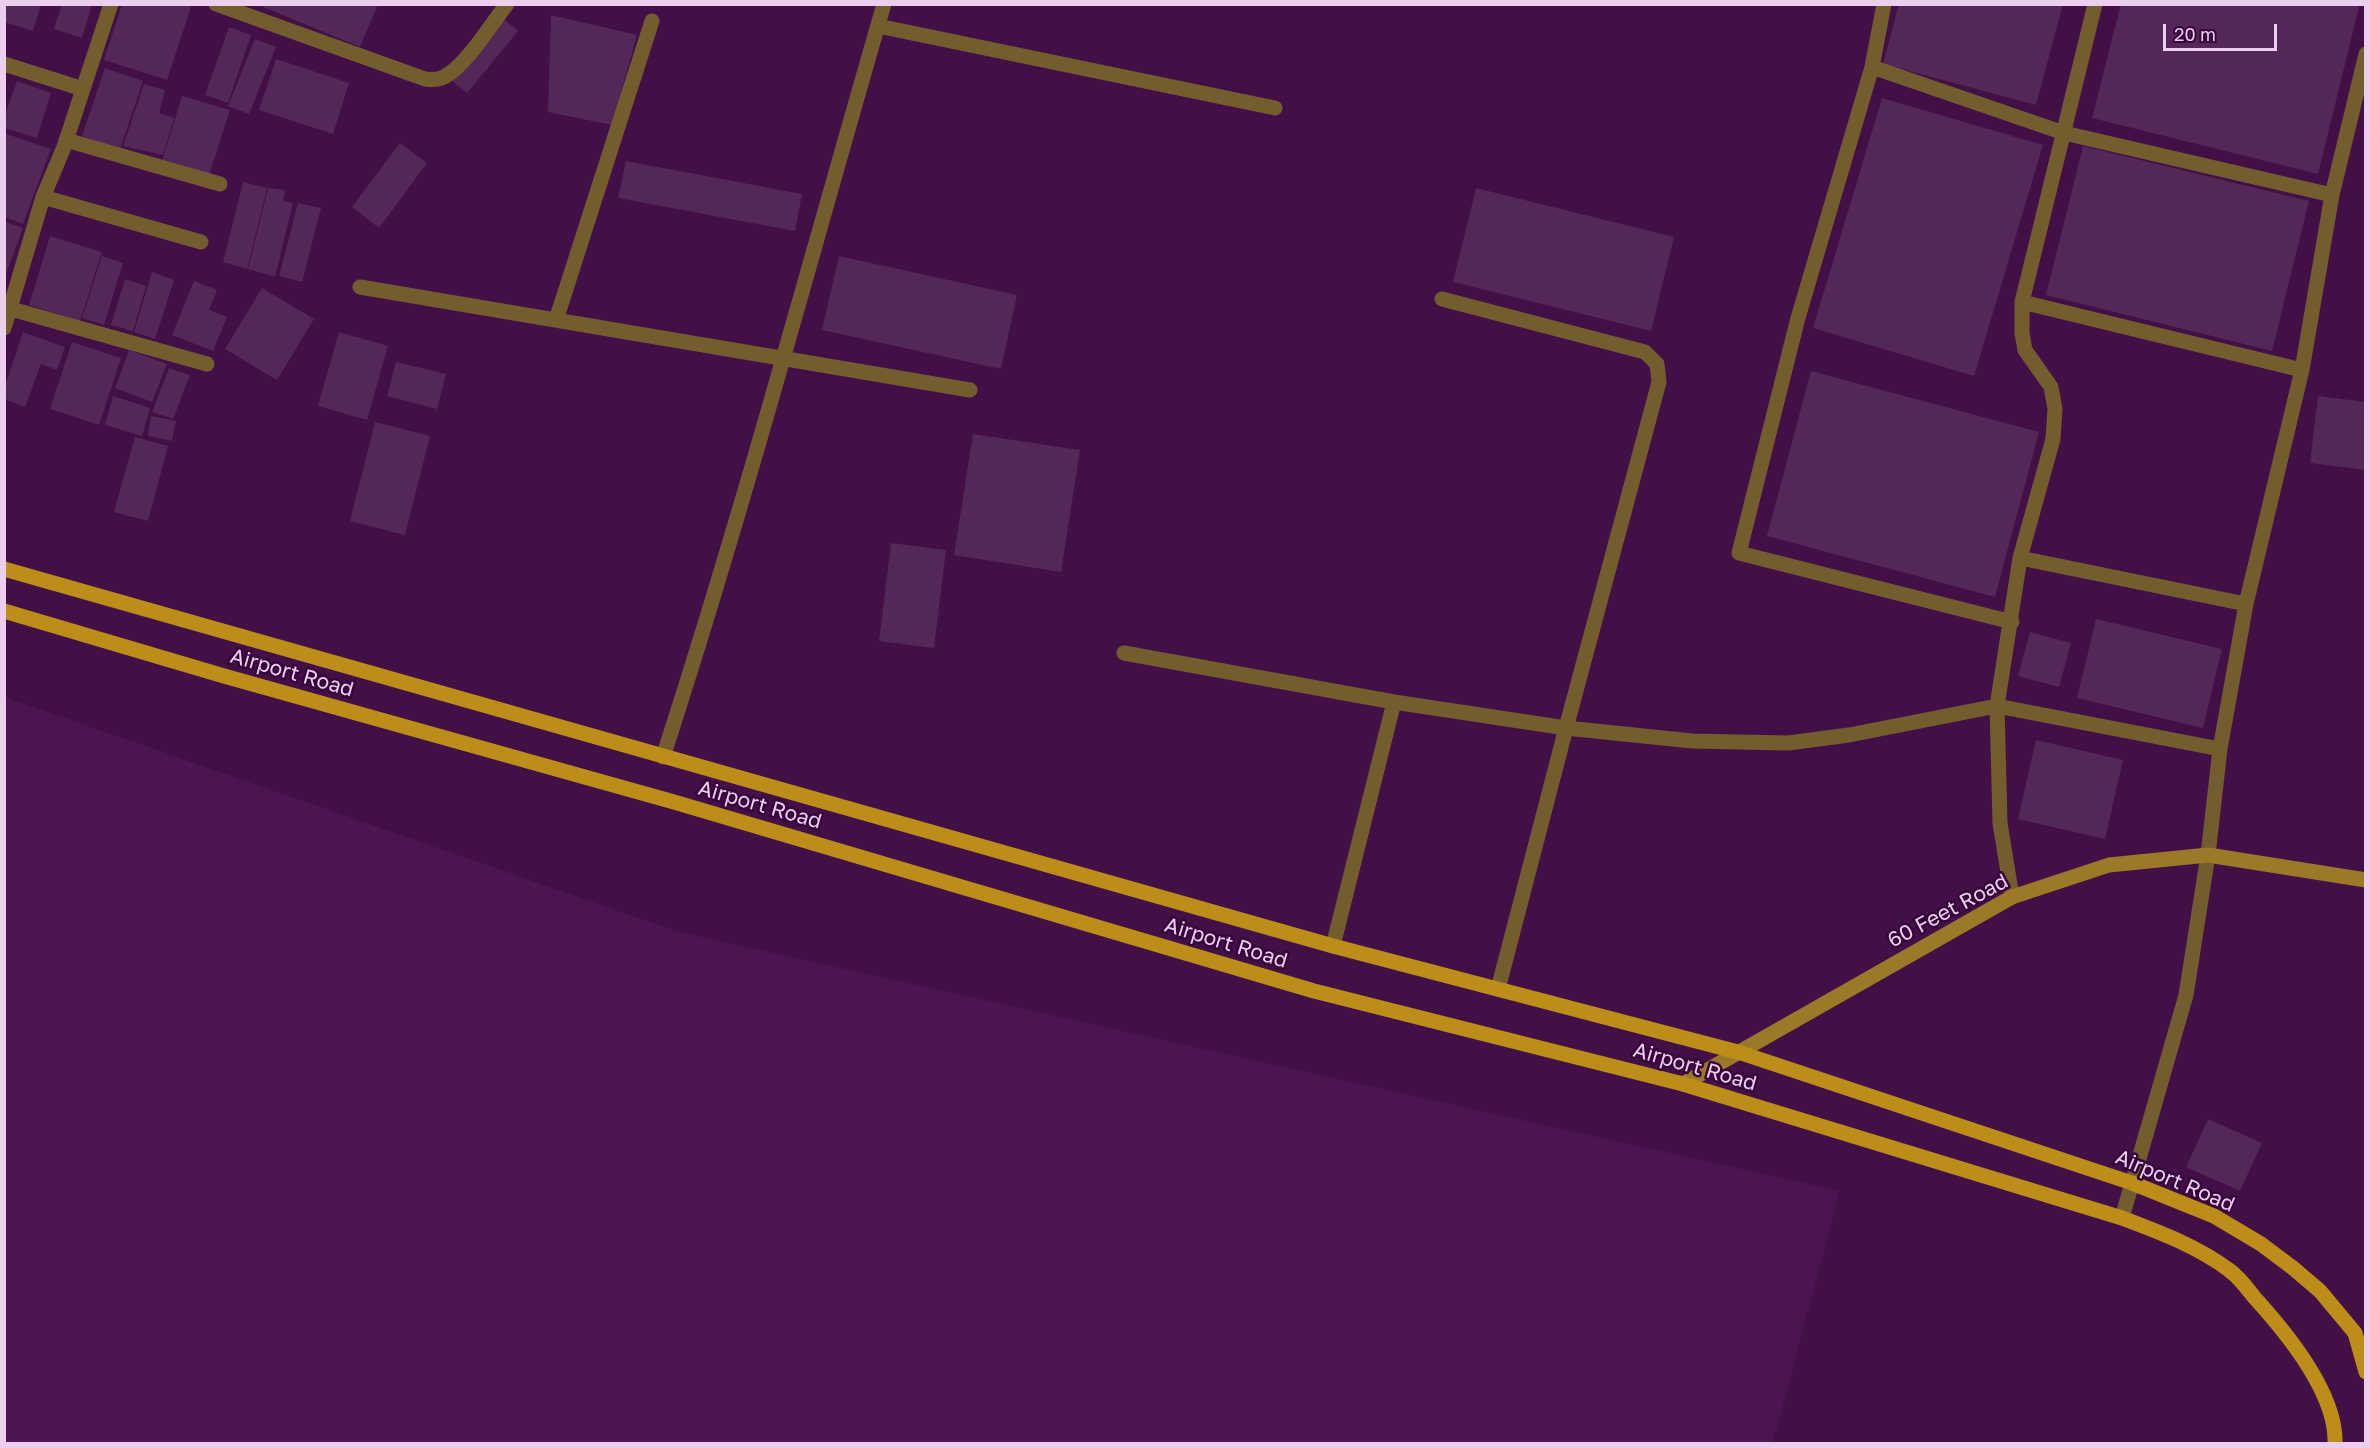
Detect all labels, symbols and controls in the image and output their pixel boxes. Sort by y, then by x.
scale bar [2166,12,2280,50]
text: 20 m [2174,23,2216,45]
street label: Airport Road [227,643,357,703]
street label: Airport Road [695,775,825,835]
street label: 60 Feet Road [1883,869,2013,953]
street label: Airport Road [1162,912,1290,974]
street label: Airport Road [1630,1037,1760,1097]
street label: Airport Road [2112,1145,2238,1217]

